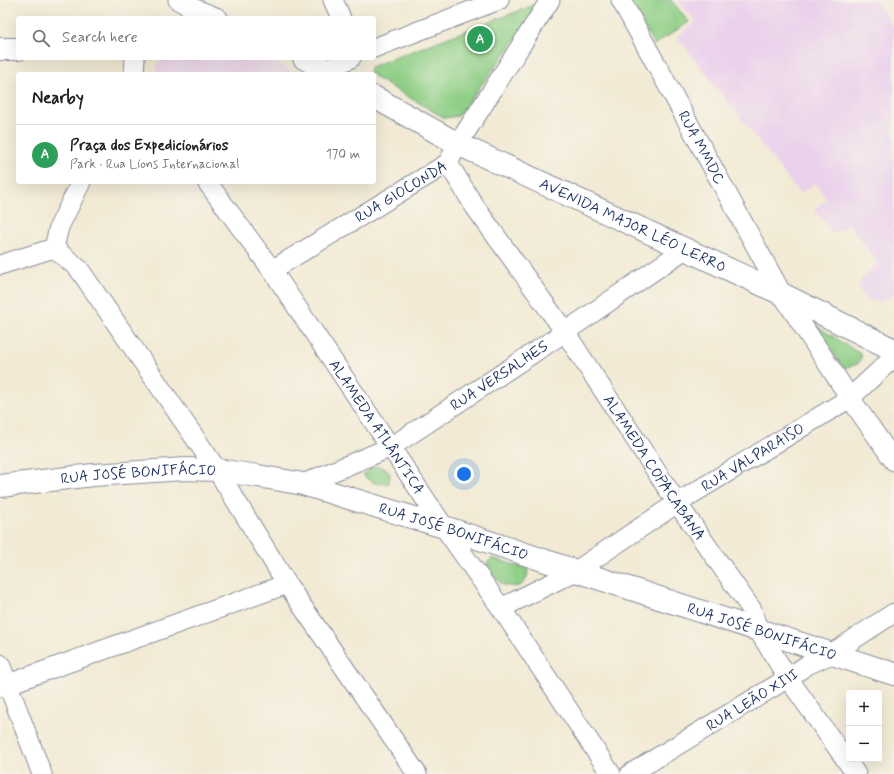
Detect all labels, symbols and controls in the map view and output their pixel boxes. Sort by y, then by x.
search box [16,16,376,60]
pin: A [467,24,493,54]
icon: search [30,27,52,49]
text: Search here [62,28,138,48]
text: Nearby [32,87,84,109]
street label: RUA MMDC [673,108,729,188]
text: Praça dos Expedicionários [70,136,228,156]
text: A [41,146,49,163]
text: 170 m [326,146,360,163]
text: Park · Rua Lions Internacional [70,156,240,173]
street label: RUA GIOCONDA [352,157,451,228]
street label: AVENIDA MAJOR LÉO LERRO [536,174,729,278]
street label: RUA VERSALHES [447,336,553,416]
street label: ALAMEDA ATLÂNTICA [324,356,428,499]
street label: ALAMEDA COPACABANA [598,391,709,545]
street label: RUA VALPARAISO [698,419,809,497]
street label: RUA JOSÉ BONIFÁCIO [60,459,216,490]
your location [454,464,474,484]
street label: RUA JOSÉ BONIFÁCIO [376,499,531,565]
street label: RUA JOSÉ BONIFÁCIO [684,599,839,666]
street label: RUA LEÃO XIII [703,665,803,736]
map controls [846,690,882,762]
button: + [846,690,882,726]
button: − [846,726,882,762]

